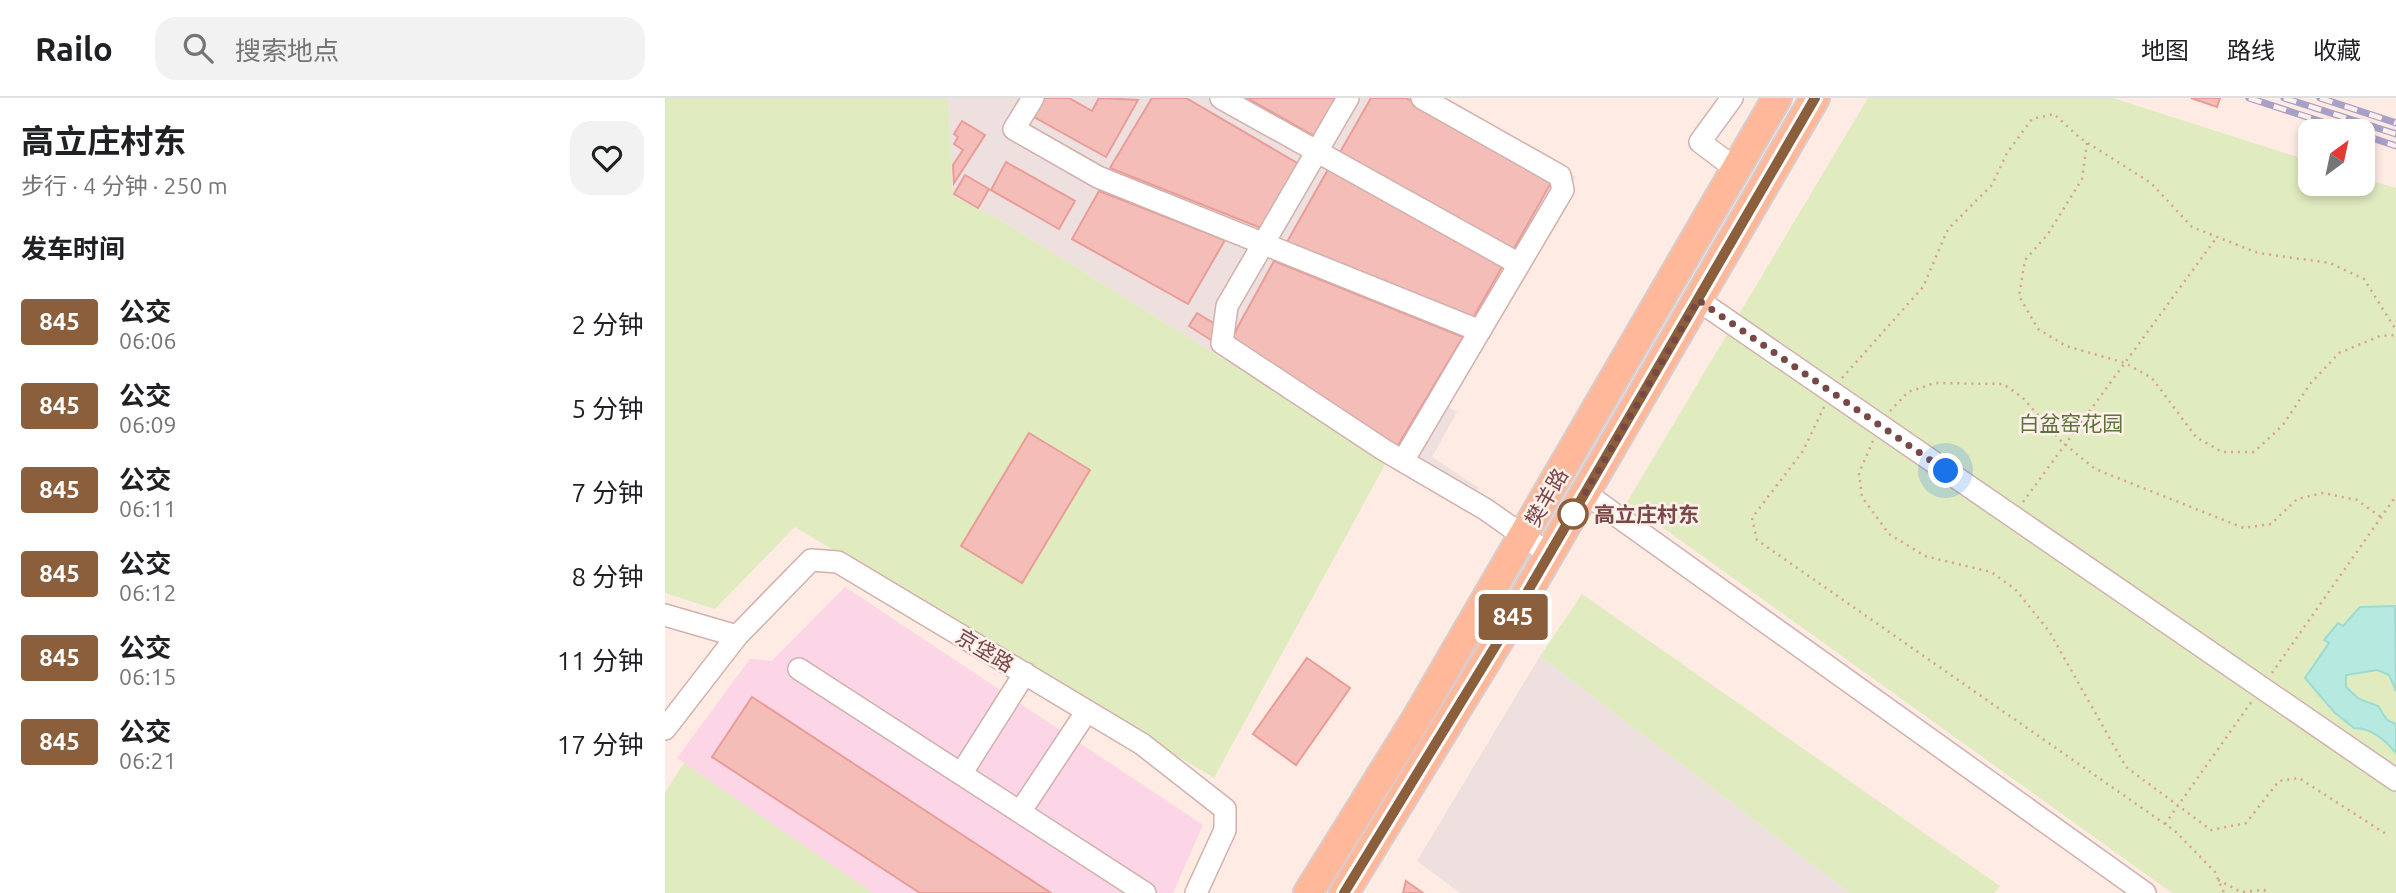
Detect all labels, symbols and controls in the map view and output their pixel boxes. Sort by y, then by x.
search box [155,17,645,80]
icon: search [179,29,217,67]
text: Railo [35,30,113,67]
text: 搜索地点 [235,36,339,65]
text: 地图 [2141,37,2189,64]
text: 路线 [2227,37,2275,64]
text: 收藏 [2313,37,2361,64]
north arrow [2298,119,2375,196]
map controls [2298,119,2375,196]
button: heart [570,121,644,195]
text: 高立庄村东 [21,122,186,159]
text: 步行 · 4 分钟 · 250 m [21,173,228,198]
text: 发车时间 [21,234,125,263]
text: 公交 [119,297,171,326]
text: 845 [39,308,80,335]
text: 2 分钟 [571,310,644,339]
text: 06:06 [119,328,177,353]
text: 公交 [119,381,171,410]
text: 845 [39,392,80,419]
text: 5 分钟 [571,394,644,423]
park label: 白盆窑花园 [2019,411,2124,435]
text: 06:09 [119,412,177,437]
your location [1928,453,1963,488]
street label: 樊羊路 [1520,464,1572,530]
text: 公交 [119,465,171,494]
text: 845 [39,476,80,503]
text: 7 分钟 [571,478,644,507]
text: 06:11 [119,496,177,521]
marker: 高立庄村东 [1558,499,1588,529]
place label: 高立庄村东 [1594,502,1699,526]
text: 公交 [119,549,171,578]
text: 845 [39,560,80,587]
text: 8 分钟 [571,562,644,591]
text: 06:12 [119,580,177,605]
line badge: 845 [1473,594,1553,640]
text: 845 [1493,603,1533,630]
street label: 京垡路 [952,623,1018,677]
text: 公交 [119,633,171,662]
text: 845 [39,644,80,671]
text: 11 分钟 [557,646,644,675]
text: 06:15 [119,664,177,689]
text: 公交 [119,717,171,746]
text: 845 [39,728,80,755]
text: 17 分钟 [557,730,644,759]
text: 06:21 [119,748,177,773]

